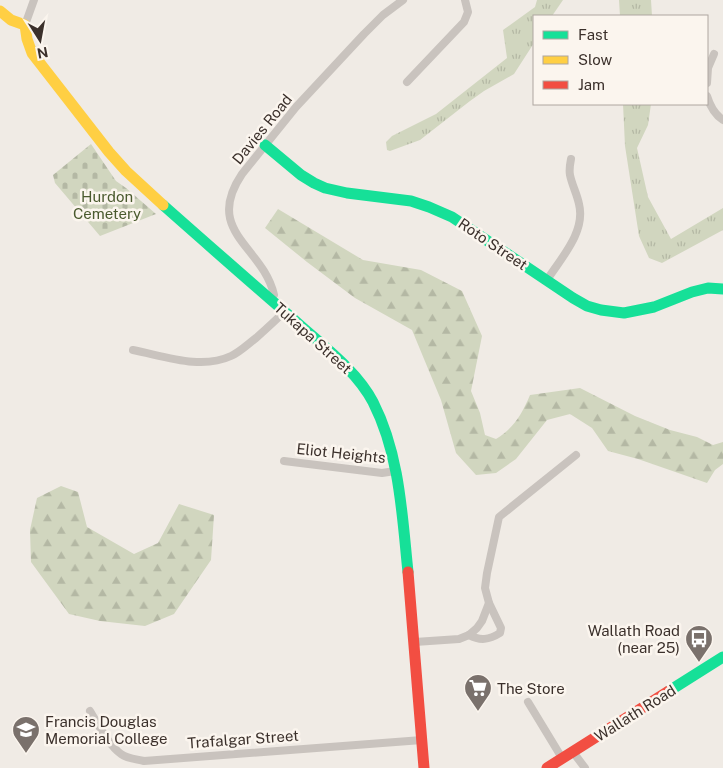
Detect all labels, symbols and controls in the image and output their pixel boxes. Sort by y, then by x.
north arrow [15,15,65,65]
legend [533,15,708,105]
text: Fast [578,26,608,43]
text: N [36,44,49,62]
text: Slow [578,51,613,68]
text: Jam [578,76,605,93]
street label: Davies Road [229,91,295,167]
park label: Hurdon Cemetery [73,188,141,222]
street label: Roto Street [455,215,531,273]
street label: Tukapa Street [271,299,355,377]
street label: Eliot Heights [296,440,386,466]
place label: Wallath Road (near 25) [588,622,680,656]
bus stop icon: Wallath Road (near 25) [684,624,714,663]
supermarket icon: The Store [463,673,493,712]
place label: The Store [497,680,565,697]
street label: Wallath Road [591,681,679,745]
place label: Francis Douglas Memorial College [45,713,168,747]
school or university icon: Francis Douglas Memorial College [11,715,41,754]
street label: Trafalgar Street [187,727,300,751]

